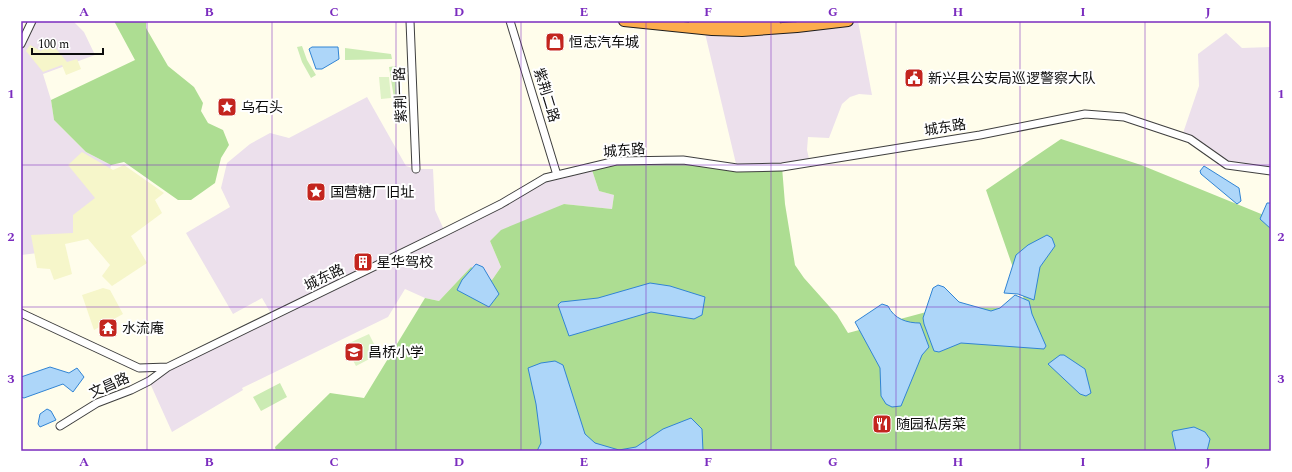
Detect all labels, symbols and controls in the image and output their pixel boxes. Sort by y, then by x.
text: A [79,2,89,22]
text: B [204,2,214,22]
text: C [329,2,339,22]
text: D [454,2,464,22]
text: E [580,2,589,22]
text: F [704,2,712,22]
text: G [828,2,838,22]
text: H [953,2,964,22]
text: I [1080,2,1086,22]
text: J [1205,2,1211,22]
scale bar [32,30,103,56]
shop icon: 恒志汽车城 [544,31,566,53]
place label: 恒志汽车城 [569,32,639,53]
text: 100 m [38,35,69,54]
street label: 紫荆二路 [528,65,565,125]
street label: 紫荆一路 [389,67,412,123]
public building icon: 新兴县公安局巡逻警察大队 [903,67,925,89]
place label: 新兴县公安局巡逻警察大队 [928,68,1096,89]
text: 1 [7,84,15,104]
text: 1 [1277,84,1285,104]
place icon: 乌石头 [216,96,238,118]
place label: 乌石头 [241,97,283,118]
street label: 城东路 [923,114,967,141]
street label: 城东路 [602,138,646,163]
place icon: 国营糖厂旧址 [305,181,327,203]
place label: 国营糖厂旧址 [330,182,414,203]
text: 2 [7,227,15,247]
text: 2 [1277,227,1285,247]
building icon: 星华驾校 [352,251,374,273]
place label: 星华驾校 [377,252,433,273]
street label: 城东路 [301,259,348,296]
temple icon: 水流庵 [97,317,119,339]
place label: 水流庵 [122,318,164,339]
school or university icon: 昌桥小学 [343,341,365,363]
place label: 昌桥小学 [368,342,424,363]
street label: 文昌路 [86,367,133,404]
text: 3 [7,369,15,389]
text: 3 [1277,369,1285,389]
restaurant icon: 随园私房菜 [871,413,893,435]
place label: 随园私房菜 [896,414,966,435]
text: A [79,452,89,472]
text: B [204,452,214,472]
text: C [329,452,339,472]
text: D [454,452,464,472]
text: E [580,452,589,472]
text: F [704,452,712,472]
text: G [828,452,838,472]
text: H [953,452,964,472]
text: I [1080,452,1086,472]
text: J [1205,452,1211,472]

